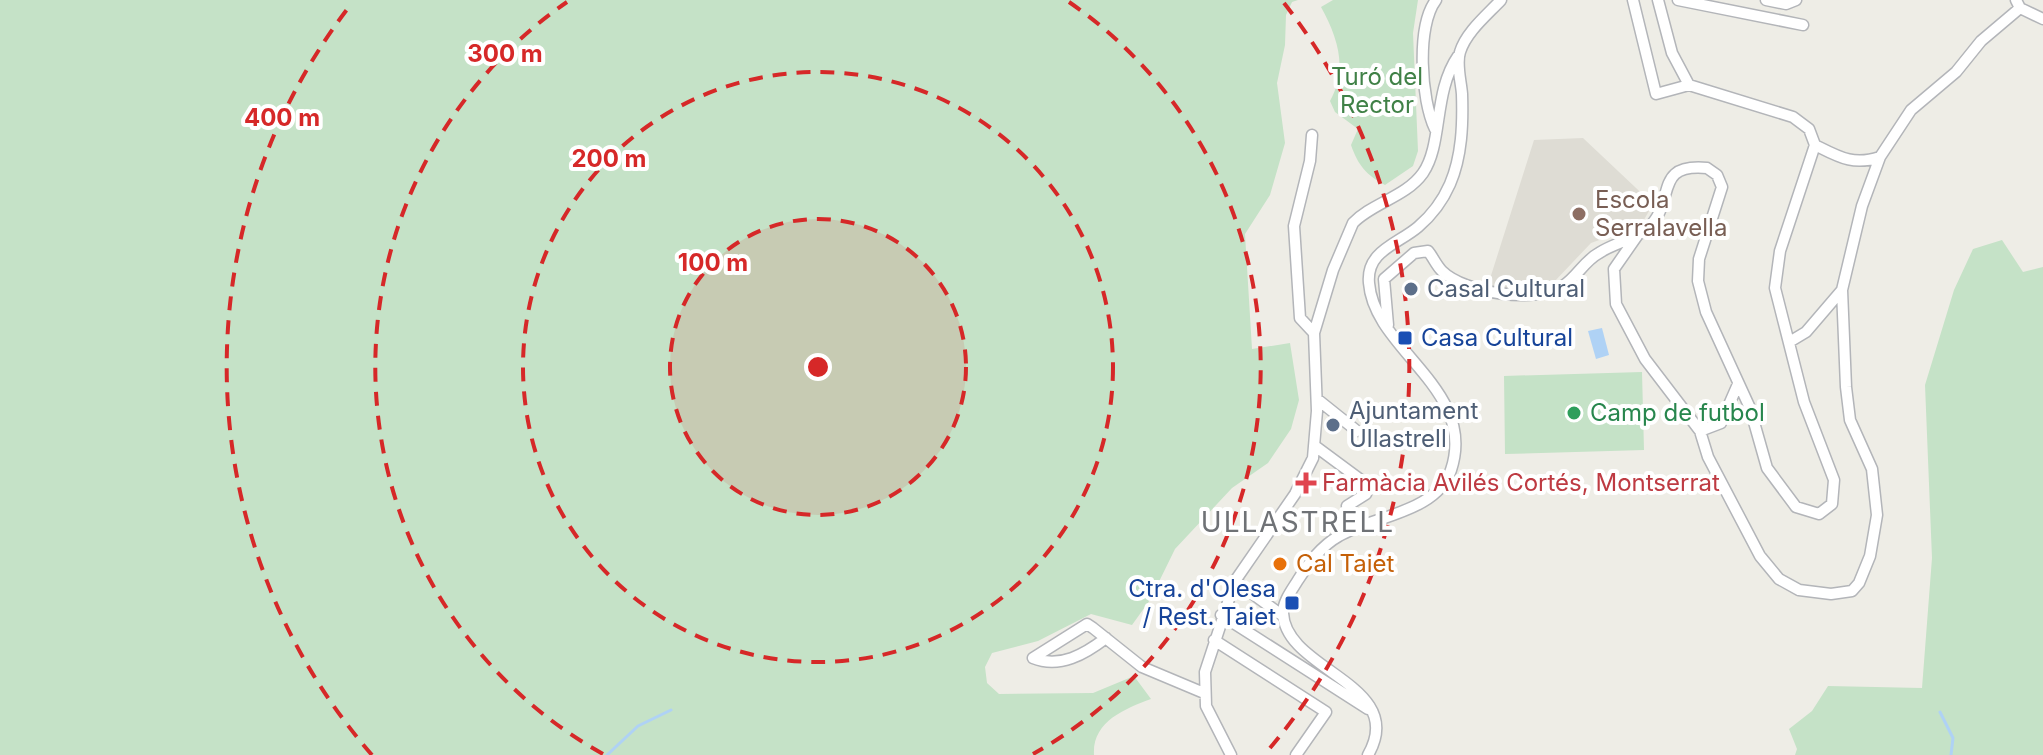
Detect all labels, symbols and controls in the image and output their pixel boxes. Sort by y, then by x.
text: 300 m [467,39,543,68]
park label: Turó del Rector [1331,62,1423,119]
text: 400 m [244,103,320,132]
text: 200 m [571,144,647,173]
place label: Escola Serralavella [1595,185,1727,242]
marker: Escola Serralavella [1570,205,1588,223]
text: 100 m [678,248,748,277]
place label: Casal Cultural [1427,274,1585,303]
marker: Casal Cultural [1402,280,1420,298]
place label: Casa Cultural [1421,323,1573,352]
marker: Casa Cultural [1396,329,1414,347]
centre of rings [804,353,832,381]
place label: Ajuntament Ullastrell [1349,396,1478,453]
place label: Camp de futbol [1590,398,1765,427]
marker: Camp de futbol [1565,404,1583,422]
marker: Ajuntament Ullastrell [1324,416,1342,434]
place label: Farmàcia Avilés Cortés, Montserrat [1322,468,1720,497]
marker: Farmàcia Avilés Cortés, Montserrat [1297,474,1315,492]
district label: ULLASTRELL [1201,505,1395,539]
place label: Cal Taiet [1296,549,1395,578]
marker: Cal Taiet [1271,555,1289,573]
place label: Ctra. d'Olesa / Rest. Taiet [1128,574,1276,631]
marker: Ctra. d'Olesa / Rest. Taiet [1283,594,1301,612]

